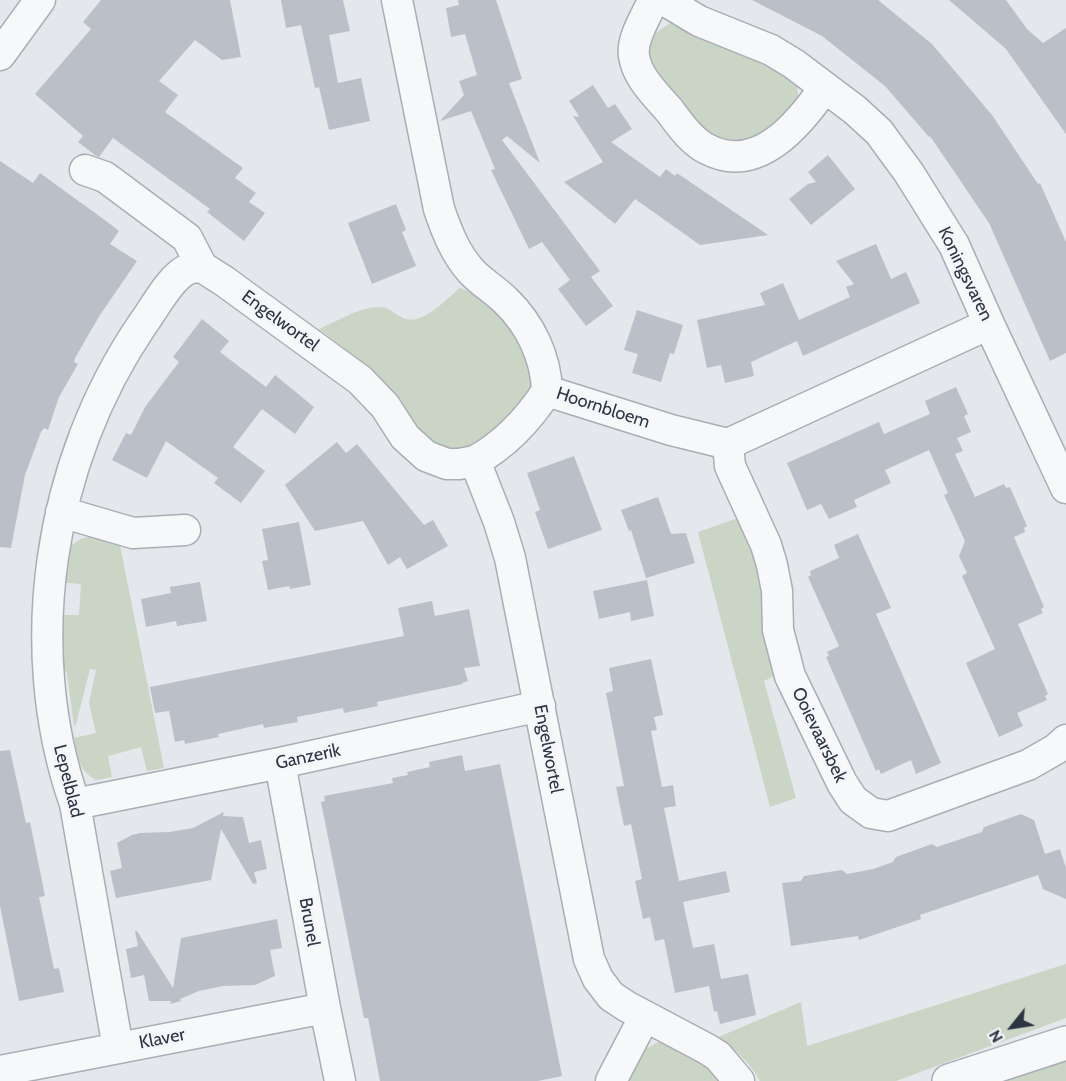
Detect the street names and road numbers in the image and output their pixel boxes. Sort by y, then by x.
street label: Koningsvaren [933,223,997,325]
street label: Engelwortel [237,286,323,356]
street label: Hoornbloem [554,383,652,433]
street label: Ooievaarsbek [787,684,851,786]
street label: Engelwortel [529,703,567,795]
street label: Ganzerik [274,740,342,774]
street label: Lepelblad [49,742,87,820]
street label: Brunel [294,896,324,948]
street label: Klaver [137,1024,187,1054]

